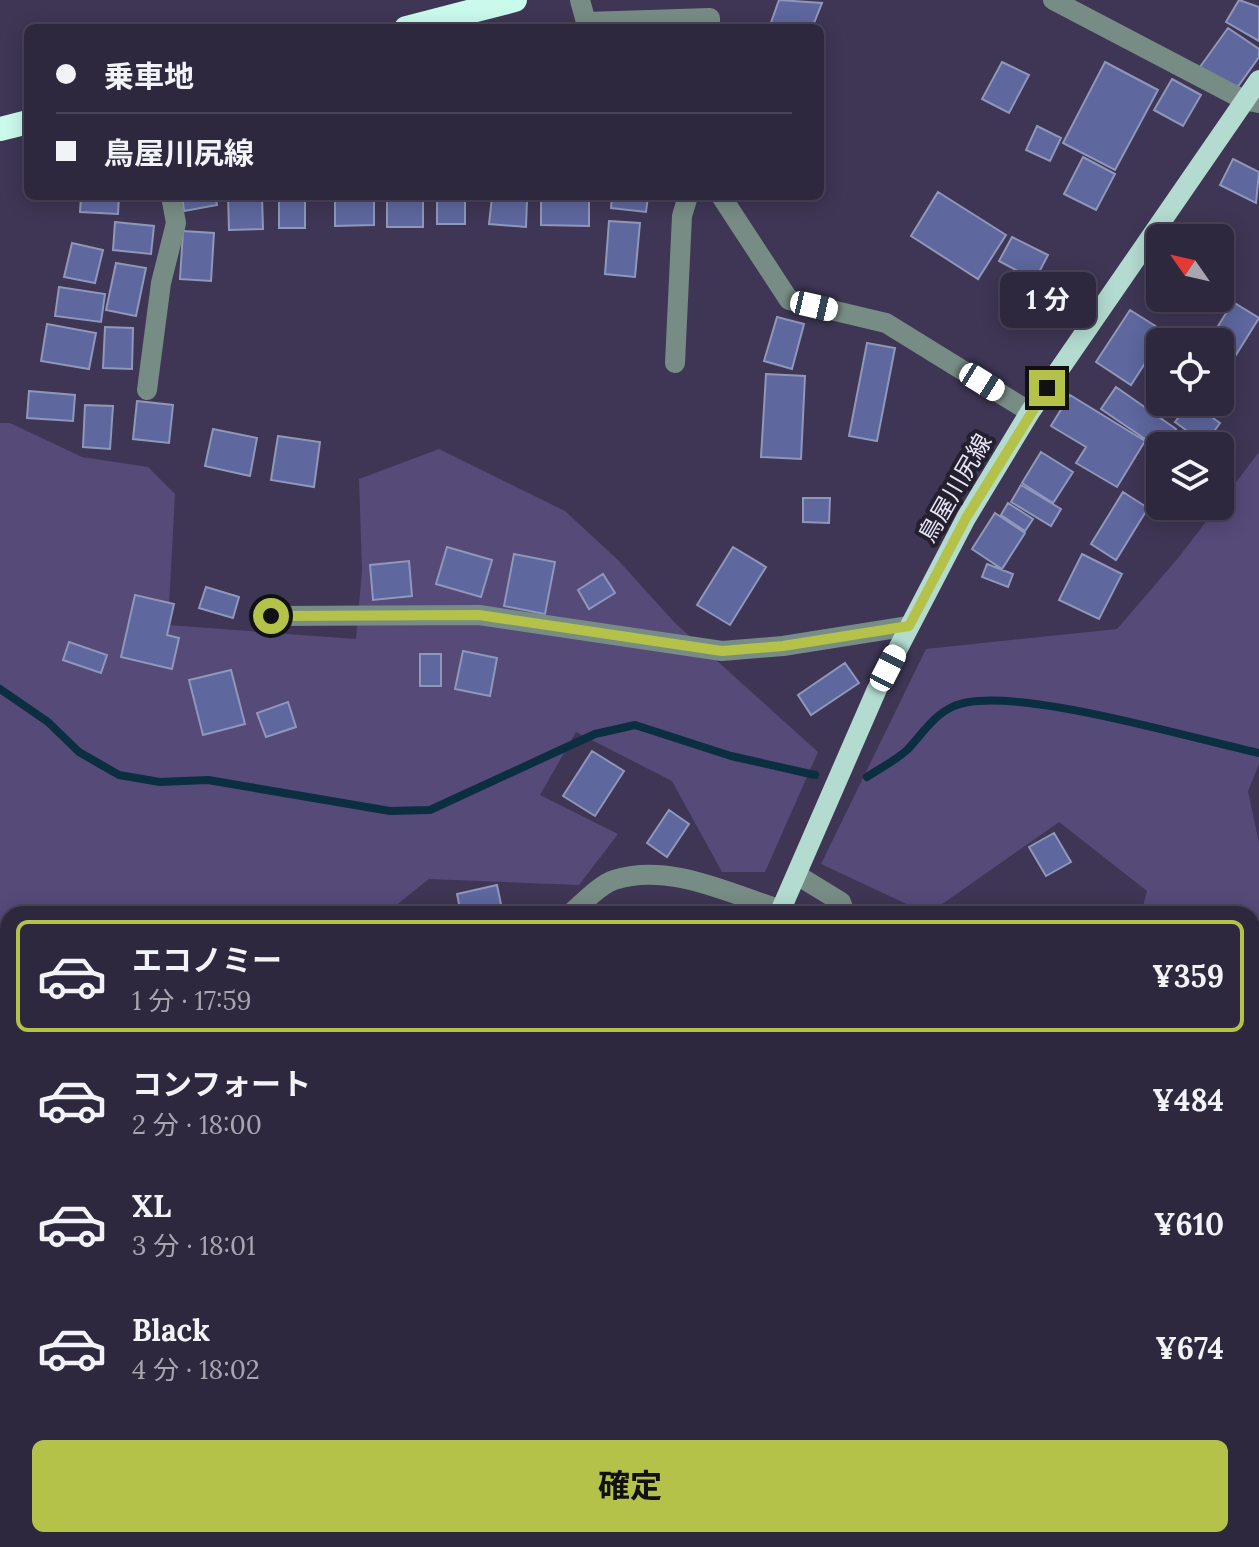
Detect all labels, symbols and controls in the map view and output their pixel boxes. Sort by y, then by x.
text: 乗車地 [104,57,194,95]
text: 鳥屋川尻線 [104,134,254,172]
north arrow [1146,224,1234,312]
map controls [1146,224,1234,520]
callout: 1 分 [999,272,1095,328]
text: 1 分 [1026,283,1070,316]
car [788,289,840,323]
button: locate [1146,328,1234,416]
car [955,359,1009,405]
route end [1029,370,1065,406]
street label: 鳥屋川尻線 [912,428,998,548]
button: layers [1146,432,1234,520]
route start [253,598,289,634]
car [866,641,910,695]
icon: car [36,940,108,1012]
text: エコノミー [132,941,282,979]
text: ¥359 [1152,957,1224,995]
text: 1 分 · 17:59 [132,984,252,1017]
icon: car [36,1064,108,1136]
text: コンフォート [132,1065,311,1103]
text: ¥484 [1152,1081,1224,1119]
text: 2 分 · 18:00 [132,1108,262,1141]
text: XL [132,1187,171,1225]
icon: car [36,1188,108,1260]
text: ¥610 [1154,1205,1224,1243]
text: 3 分 · 18:01 [132,1229,256,1262]
text: Black [132,1311,210,1349]
icon: car [36,1312,108,1384]
text: ¥674 [1155,1329,1224,1367]
text: 4 分 · 18:02 [132,1353,260,1386]
button: 確定 [32,1440,1228,1532]

